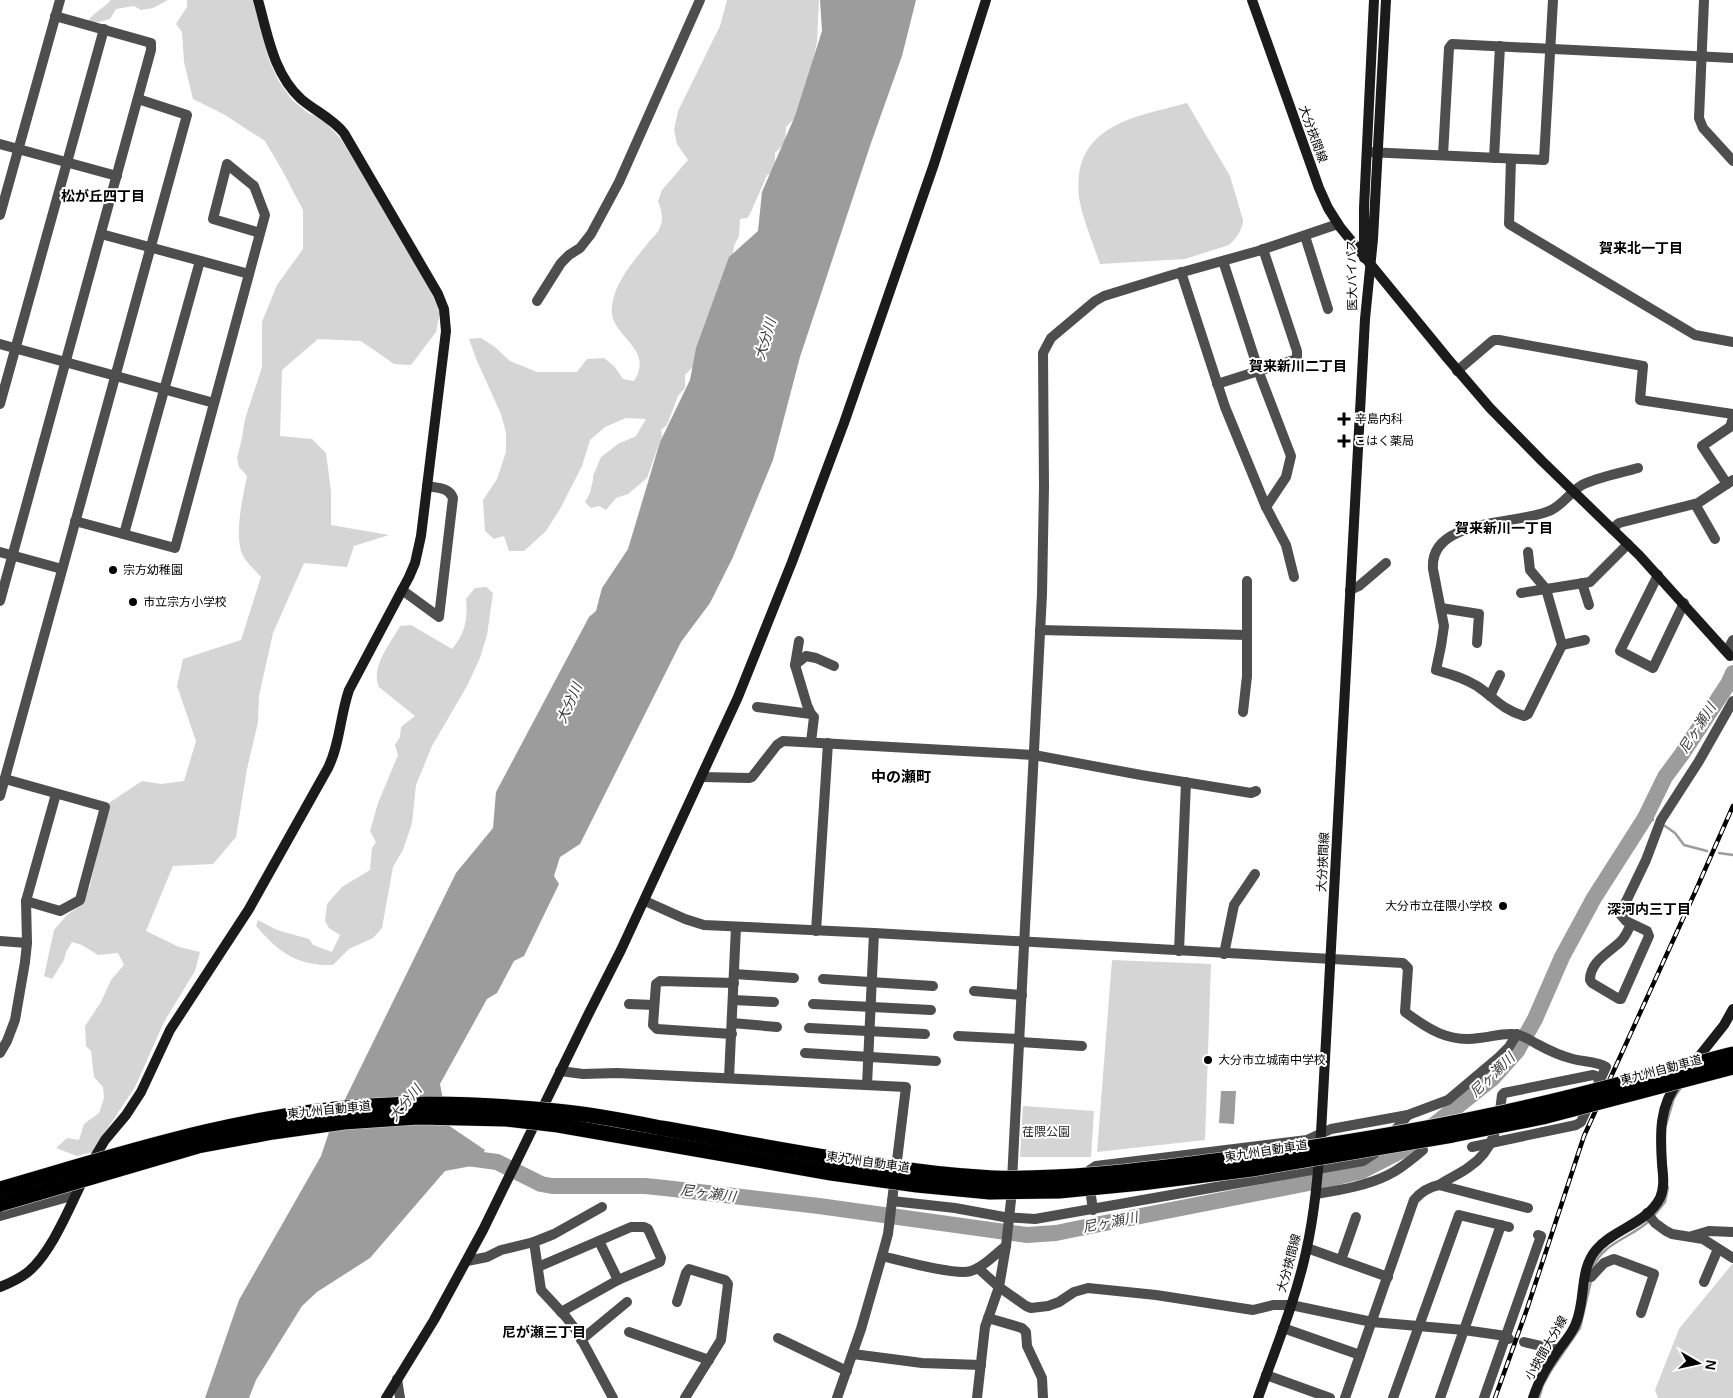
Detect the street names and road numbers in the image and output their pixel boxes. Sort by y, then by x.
street label: 大分挾間線 [1296,103,1330,165]
street label: 医大バイパス [1344,239,1360,311]
street label: 大分挾間線 [1314,832,1332,892]
street label: 東九州自動車道 [1619,1052,1703,1088]
street label: 東九州自動車道 [286,1099,372,1121]
street label: 東九州自動車道 [1223,1138,1309,1164]
street label: 東九州自動車道 [825,1149,911,1175]
street label: 大分挾間線 [1274,1232,1304,1294]
street label: 小挾間大分線 [1522,1313,1570,1383]

